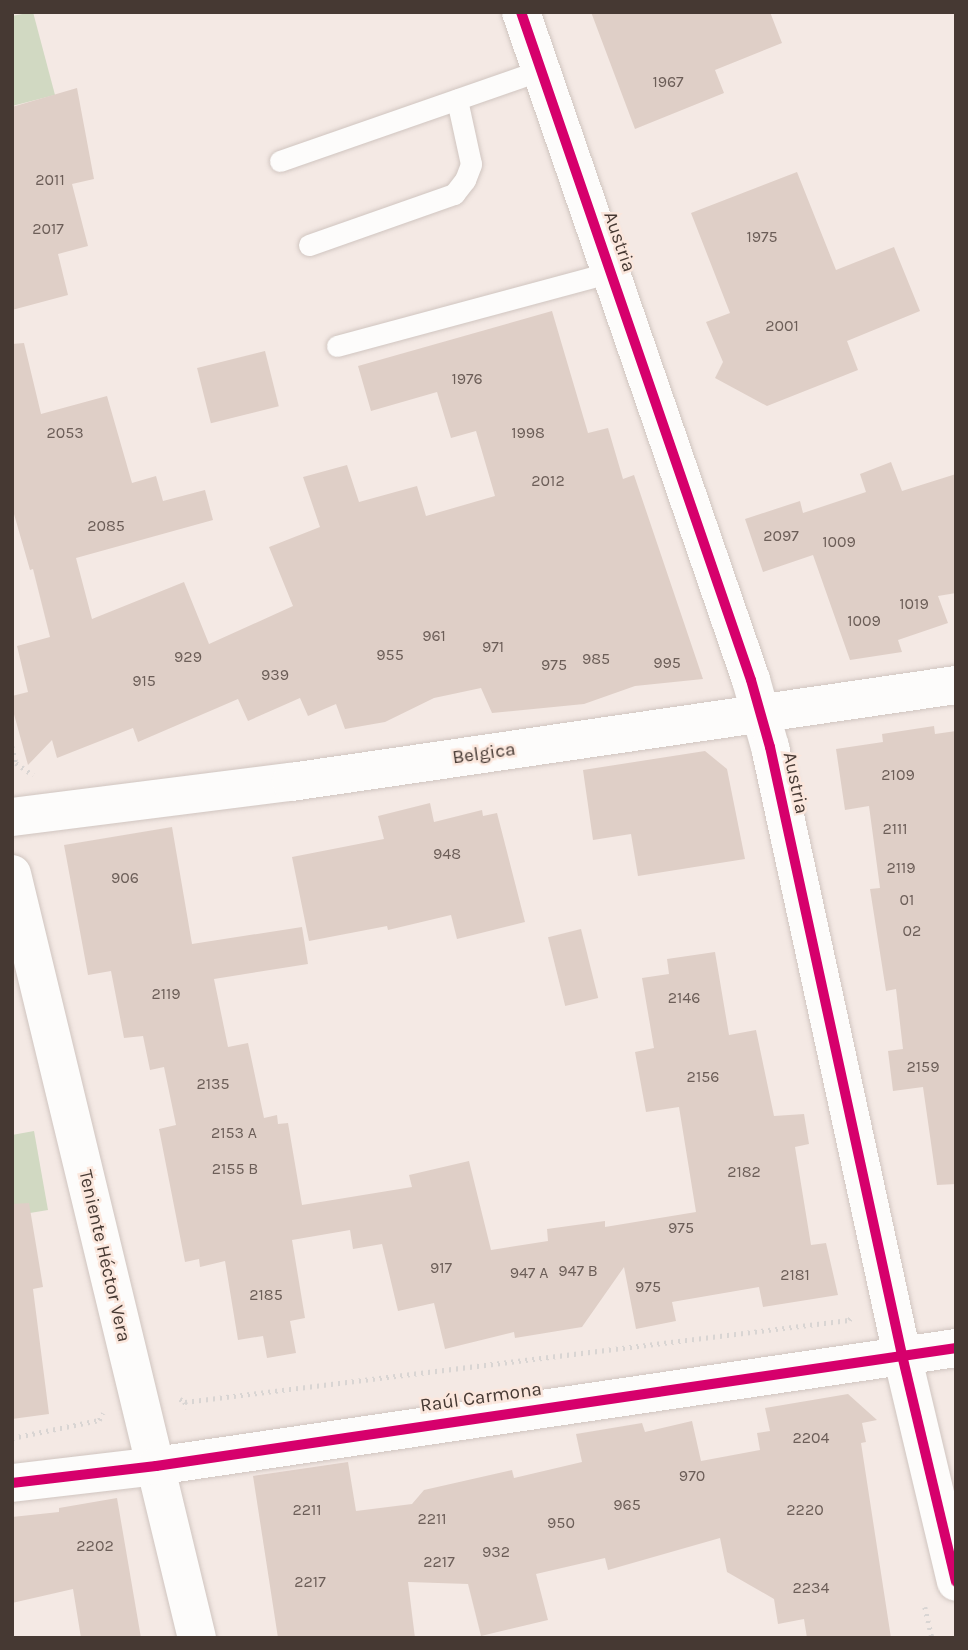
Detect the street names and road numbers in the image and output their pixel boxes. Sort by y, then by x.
street label: Austria [598,209,640,275]
street label: Belgica [451,738,517,770]
street label: Austria [777,750,813,816]
street label: Teniente Héctor Vera [73,1168,135,1344]
street label: Raúl Carmona [419,1378,543,1418]

